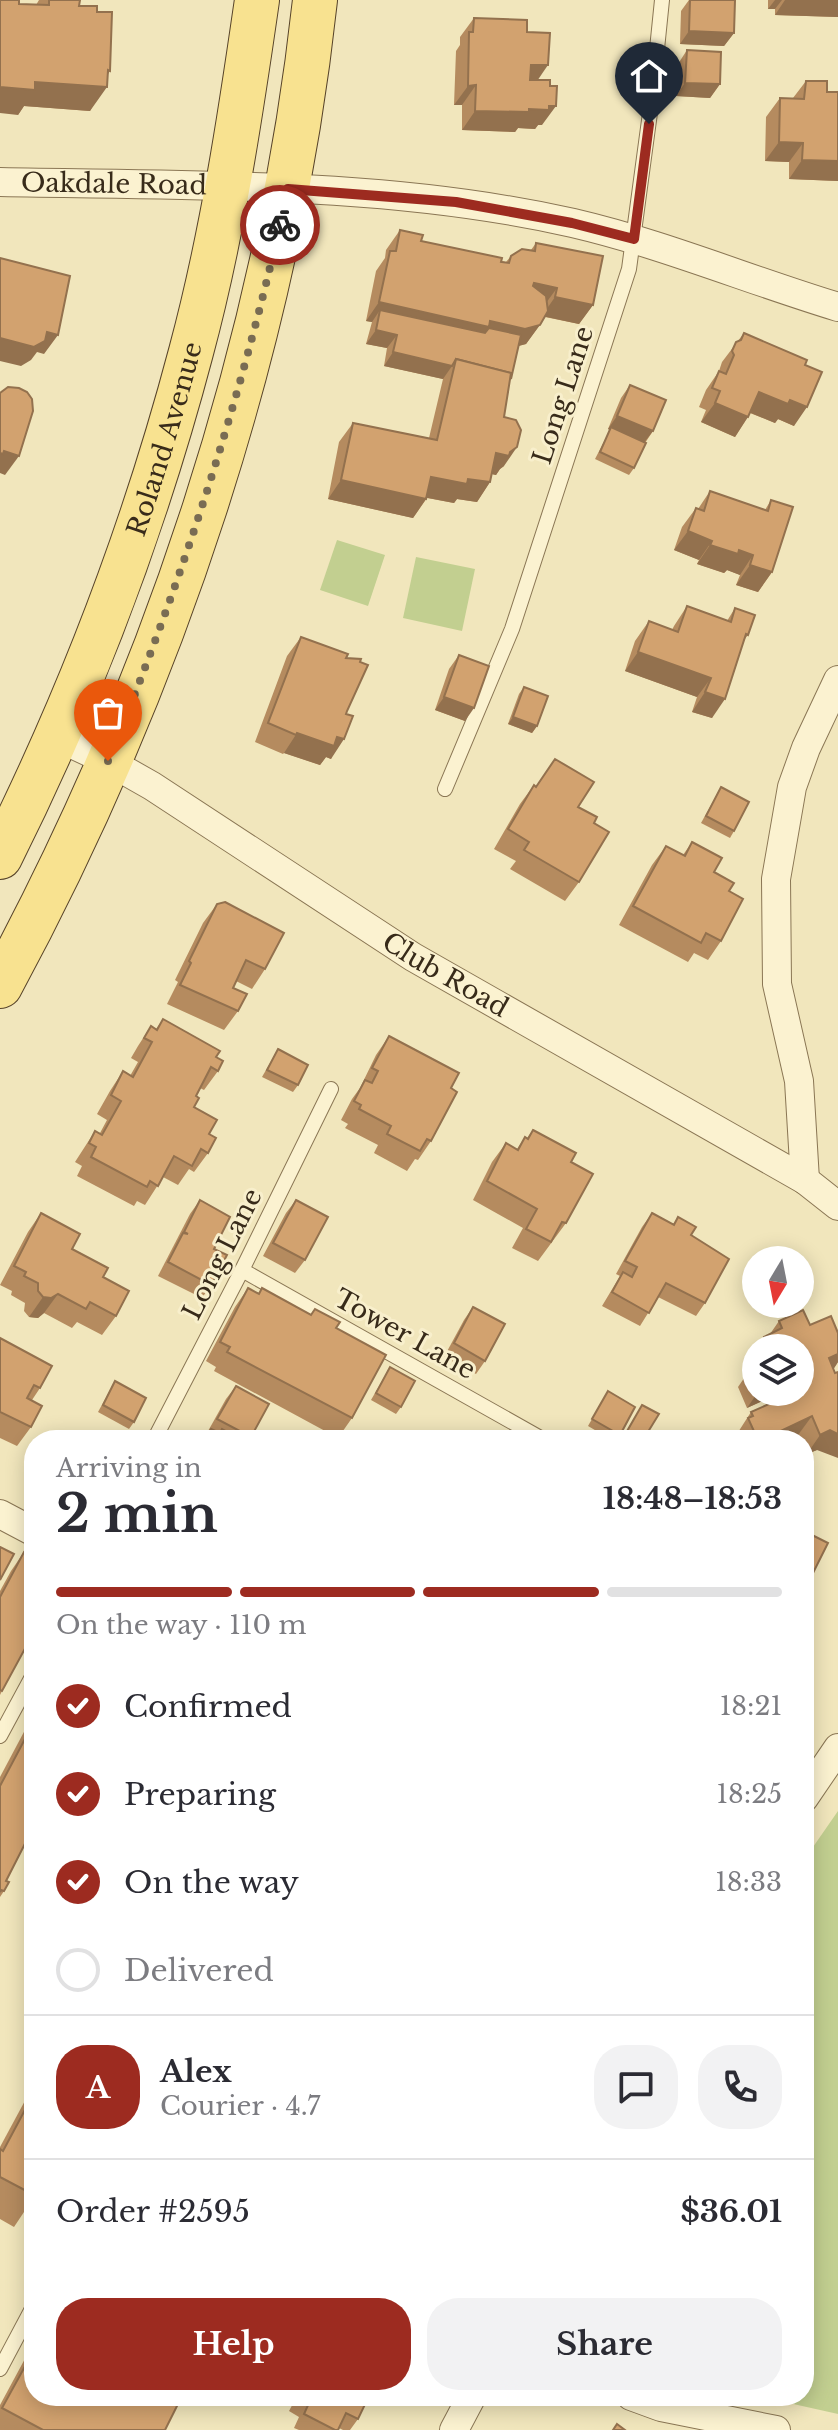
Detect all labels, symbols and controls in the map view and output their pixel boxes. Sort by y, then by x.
pin [615,42,683,124]
icon: home [627,54,671,98]
street label: Oakdale Road [21,166,207,201]
courier [240,185,320,265]
icon: bike [258,203,302,247]
street label: Long Lane [526,322,600,468]
street label: Roland Avenue [120,338,209,540]
pin [74,679,142,761]
icon: bag [86,691,130,735]
street label: Club Road [376,925,514,1024]
street label: Long Lane [175,1183,269,1325]
north arrow [742,1246,814,1318]
map controls [742,1246,814,1406]
street label: Tower Lane [329,1282,481,1386]
button: layers [742,1334,814,1406]
text: Arriving in [56,1452,202,1484]
text: 18:48–18:53 [603,1480,782,1517]
text: 2 min [56,1482,218,1546]
text: On the way · 110 m [56,1609,306,1641]
icon: check [56,1684,100,1728]
text: Confirmed [124,1688,292,1725]
text: 18:21 [720,1690,782,1722]
icon: check [56,1772,100,1816]
text: Preparing [124,1776,276,1813]
text: 18:25 [716,1778,782,1810]
icon: check [56,1860,100,1904]
text: On the way [124,1864,299,1901]
text: 18:33 [715,1866,782,1898]
text: Delivered [124,1952,274,1989]
button: chat [594,2045,678,2129]
button: phone [698,2045,782,2129]
text: Alex [160,2053,232,2090]
text: A [86,2069,110,2106]
text: Courier · 4.7 [160,2090,320,2122]
text: Order #2595 [56,2193,250,2230]
text: $36.01 [680,2193,782,2230]
button: Help [56,2298,411,2390]
button: Share [427,2298,782,2390]

